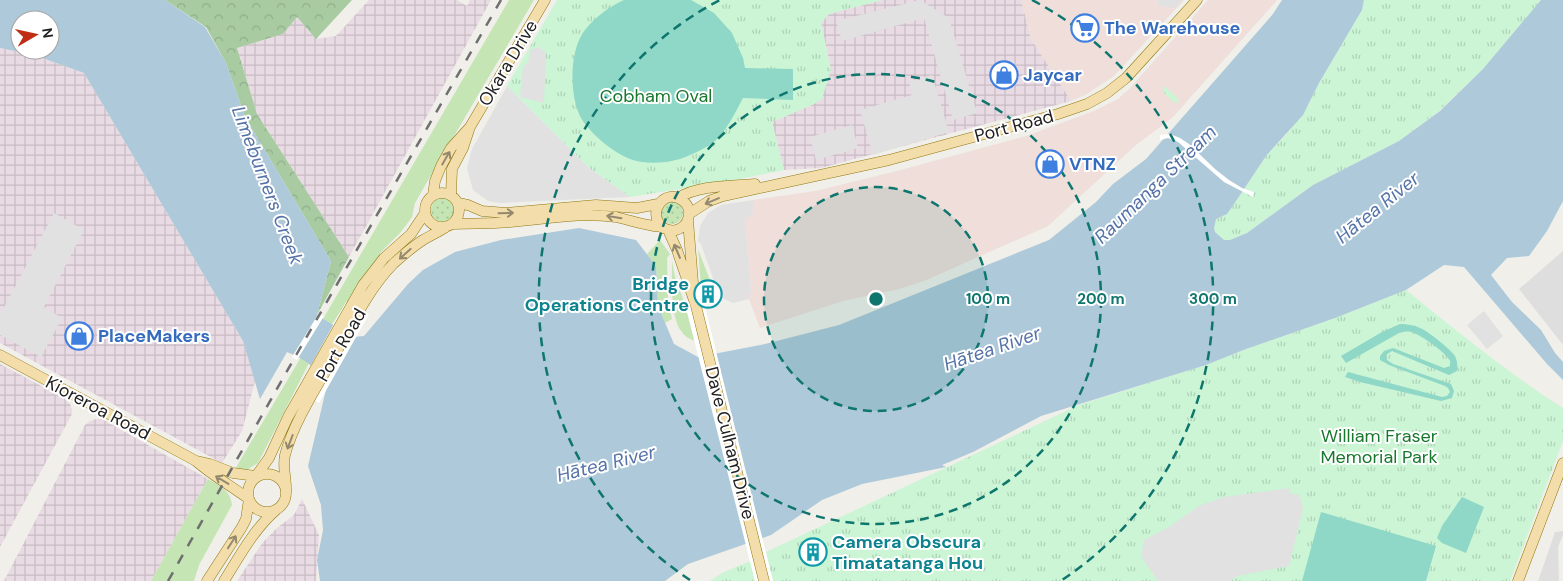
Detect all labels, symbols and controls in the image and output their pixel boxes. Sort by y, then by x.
north arrow [10,10,60,60]
supermarket icon: The Warehouse [1070,13,1100,43]
street label: Okara Drive [473,15,543,111]
place label: The Warehouse [1104,16,1241,40]
text: N [38,27,58,39]
shop icon: Jaycar [989,60,1019,90]
place label: Jaycar [1023,63,1082,87]
park label: Cobham Oval [600,84,712,108]
water label: Limeburners Creek [226,102,309,268]
street label: Port Road [972,104,1056,148]
water label: Raumanga Stream [1089,119,1222,249]
shop icon: VTNZ [1035,149,1065,179]
one-way arrow [441,151,451,165]
place label: VTNZ [1069,152,1116,176]
water label: Hātea River [1330,165,1425,249]
one-way arrow [705,196,720,206]
one-way arrow [497,208,513,218]
one-way arrow [607,212,623,222]
one-way arrow [671,244,681,259]
one-way arrow [399,248,412,260]
place label: Bridge Operations Centre [525,272,689,317]
building icon: Bridge Operations Centre [693,279,723,309]
text: 100 m [966,289,1010,309]
text: 200 m [1077,289,1125,309]
text: 300 m [1189,289,1237,309]
centre of rings [867,290,885,308]
street label: Port Road [310,304,372,386]
water label: Hātea River [940,320,1045,377]
shop icon: PlaceMakers [64,321,94,351]
place label: PlaceMakers [98,324,210,348]
street label: Dave Culham Drive [699,364,761,522]
street label: Kioreroa Road [41,370,155,446]
park label: William Fraser Memorial Park [1320,424,1438,469]
one-way arrow [285,434,294,449]
water label: Hātea River [554,439,659,488]
one-way arrow [215,475,229,486]
place label: Camera Obscura Timatatanga Hou [832,530,983,575]
one-way arrow [228,535,238,549]
building icon: Camera Obscura Timatatanga Hou [798,537,828,567]

